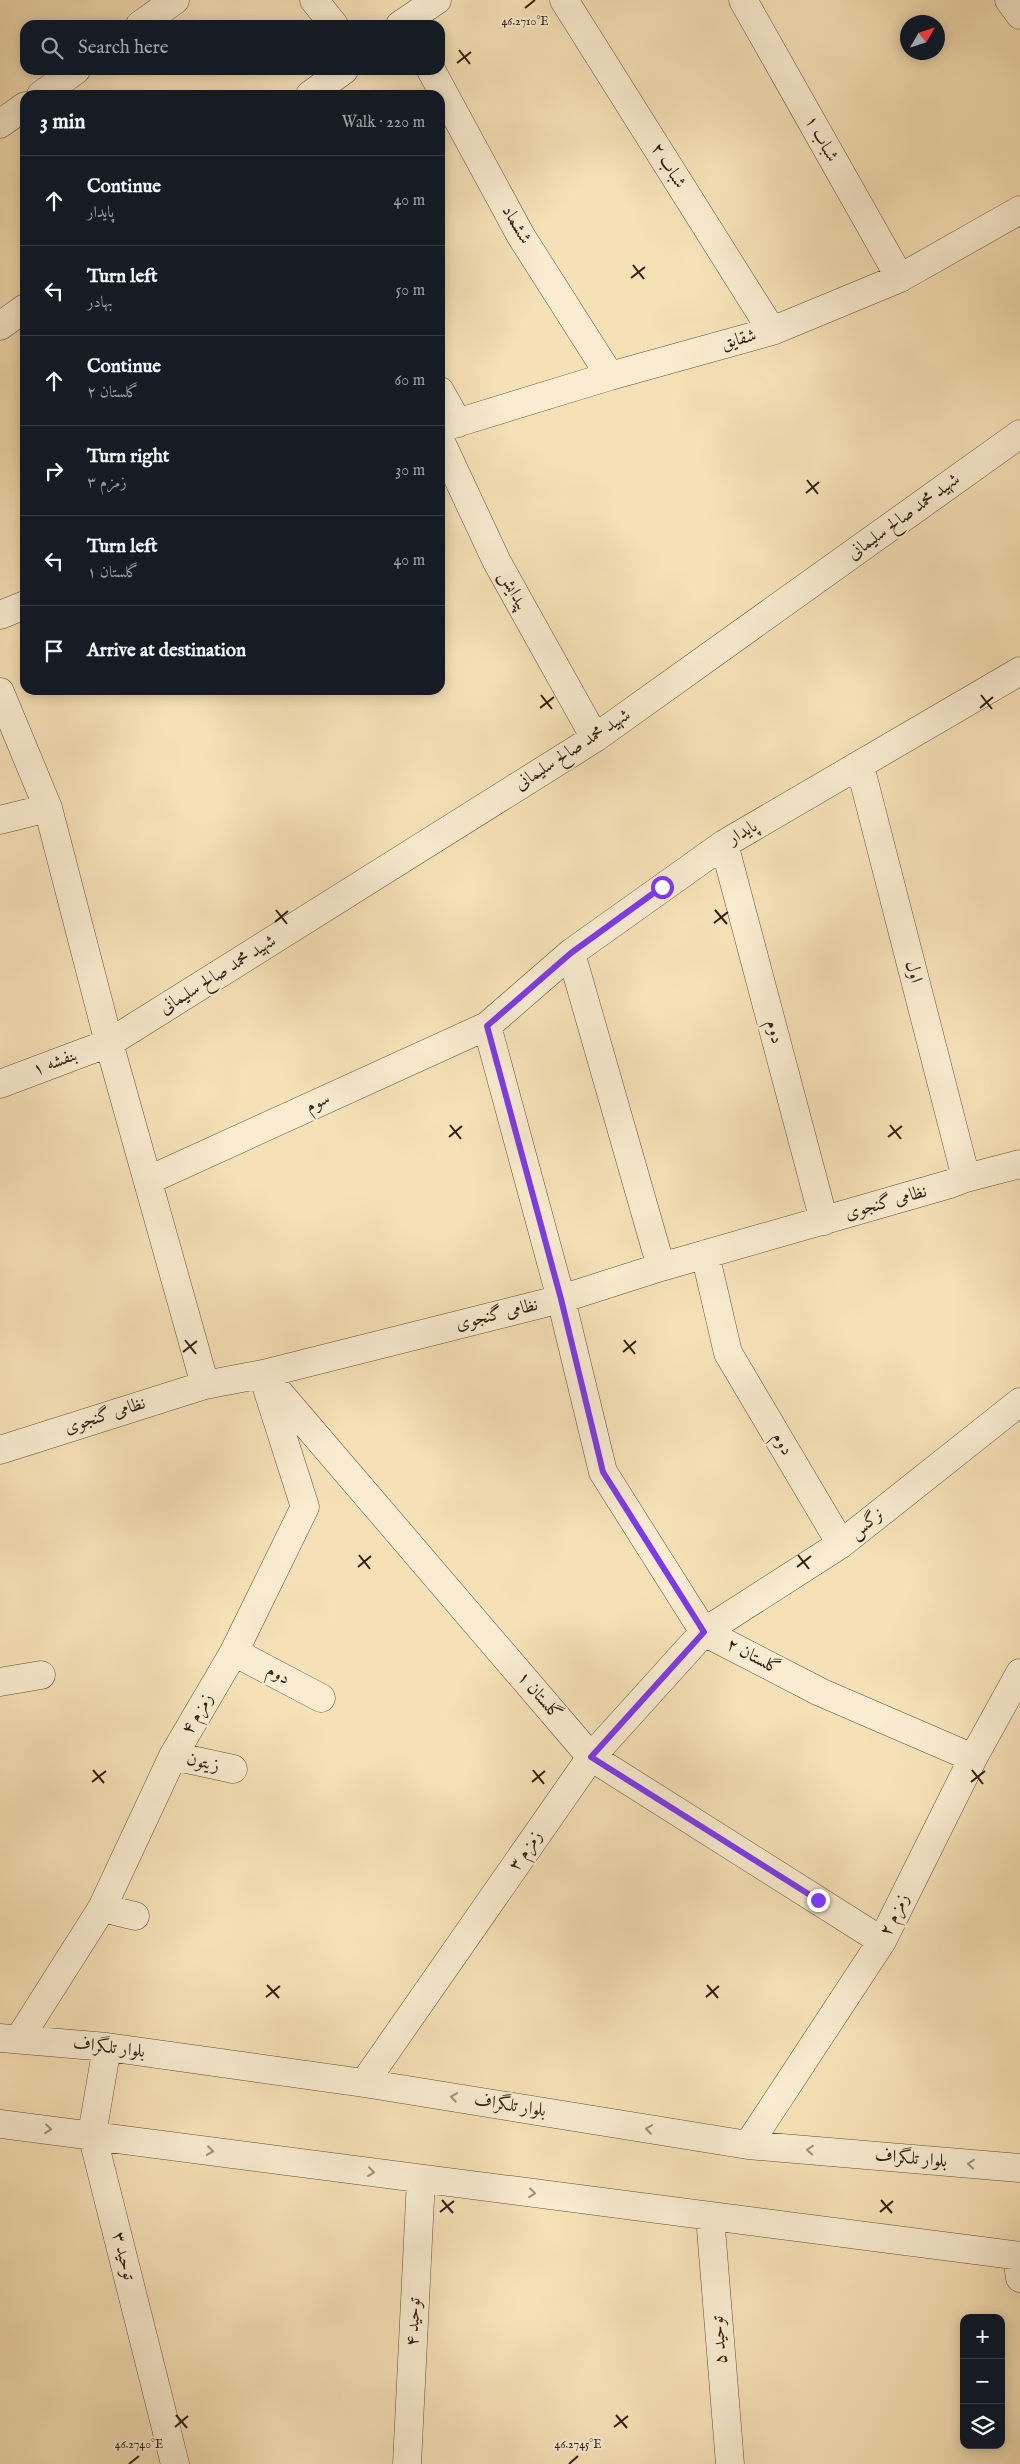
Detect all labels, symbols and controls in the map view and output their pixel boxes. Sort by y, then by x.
text: 46.2710°E [501,14,549,29]
north arrow [900,15,945,60]
search box [20,20,445,75]
icon: search [38,34,66,62]
text: Search here [78,36,169,60]
text: 3 min [40,109,85,136]
street label: شباب ۱ [799,112,843,166]
text: Walk · 220 m [342,113,425,133]
street label: شباب ۲ [645,139,691,193]
text: Continue [87,175,161,199]
icon: ahead [40,187,68,215]
text: 40 m [393,191,425,211]
street label: ششماد [496,201,536,249]
text: پایدار [87,203,114,223]
text: Turn left [87,265,158,289]
icon: left [40,277,68,305]
text: 50 m [396,281,425,301]
text: بهادر [87,293,113,313]
street label: شقایق [719,324,759,356]
text: Continue [87,355,161,379]
icon: ahead [40,367,68,395]
text: 60 m [395,371,425,391]
text: گلستان ۲ [87,383,138,403]
text: Turn right [87,445,169,469]
icon: right [40,457,68,485]
text: 30 m [395,461,425,481]
street label: شهید محمد صالح سلیمانی [843,468,967,568]
text: زمزم ۳ [87,473,127,493]
text: Turn left [87,535,158,559]
icon: left [40,547,68,575]
text: 40 m [393,551,425,571]
text: گلستان ۱ [87,563,138,583]
street label: پیدایش [492,567,533,615]
icon: arrive [40,637,68,665]
text: Arrive at destination [87,639,246,663]
street label: شهید محمد صالح سلیمانی [511,704,637,799]
street label: پایدار [722,815,763,852]
route start [651,876,674,899]
street label: شهید محمد صالح سلیمانی [155,930,282,1023]
street label: اول [899,958,927,986]
street label: دوم [757,1018,788,1047]
street label: بنفشه ۱ [30,1044,80,1082]
street label: سوم [302,1087,335,1121]
street label: نظامی گنجوی [842,1180,930,1226]
street label: نظامی گنجوی [453,1294,541,1336]
street label: نظامی گنجوی [61,1392,149,1440]
street label: دوم [764,1428,798,1462]
street label: نرگس [845,1503,889,1545]
street label: گلستان ۲ [722,1632,784,1681]
street label: دوم [261,1659,294,1693]
street label: گلستان ۱ [511,1666,567,1725]
street label: زمزم ۴ [177,1689,222,1741]
street label: زیتون [184,1748,222,1778]
street label: زمزم ۳ [504,1826,551,1878]
route end [807,1889,830,1912]
street label: زمزم ۲ [875,1890,918,1941]
street label: بلوار تلگراف [72,2031,147,2064]
street label: بلوار تلگراف [472,2088,548,2123]
one-way arrow [449,2093,458,2103]
one-way arrow [45,2123,53,2134]
one-way arrow [644,2124,652,2135]
street label: بلوار تلگراف [874,2143,948,2174]
one-way arrow [206,2145,214,2156]
one-way arrow [805,2145,813,2156]
one-way arrow [967,2159,975,2170]
one-way arrow [366,2167,375,2177]
one-way arrow [528,2187,536,2198]
street label: توحید ۳ [106,2230,140,2283]
street label: توحید ۴ [401,2296,427,2347]
street label: توحید ۵ [706,2314,734,2365]
map controls [960,2314,1005,2449]
button: + [960,2314,1005,2359]
button: − [960,2359,1005,2404]
button: layers [960,2404,1005,2449]
text: 46.2740°E [115,2437,163,2452]
text: 46.2745°E [555,2437,601,2452]

